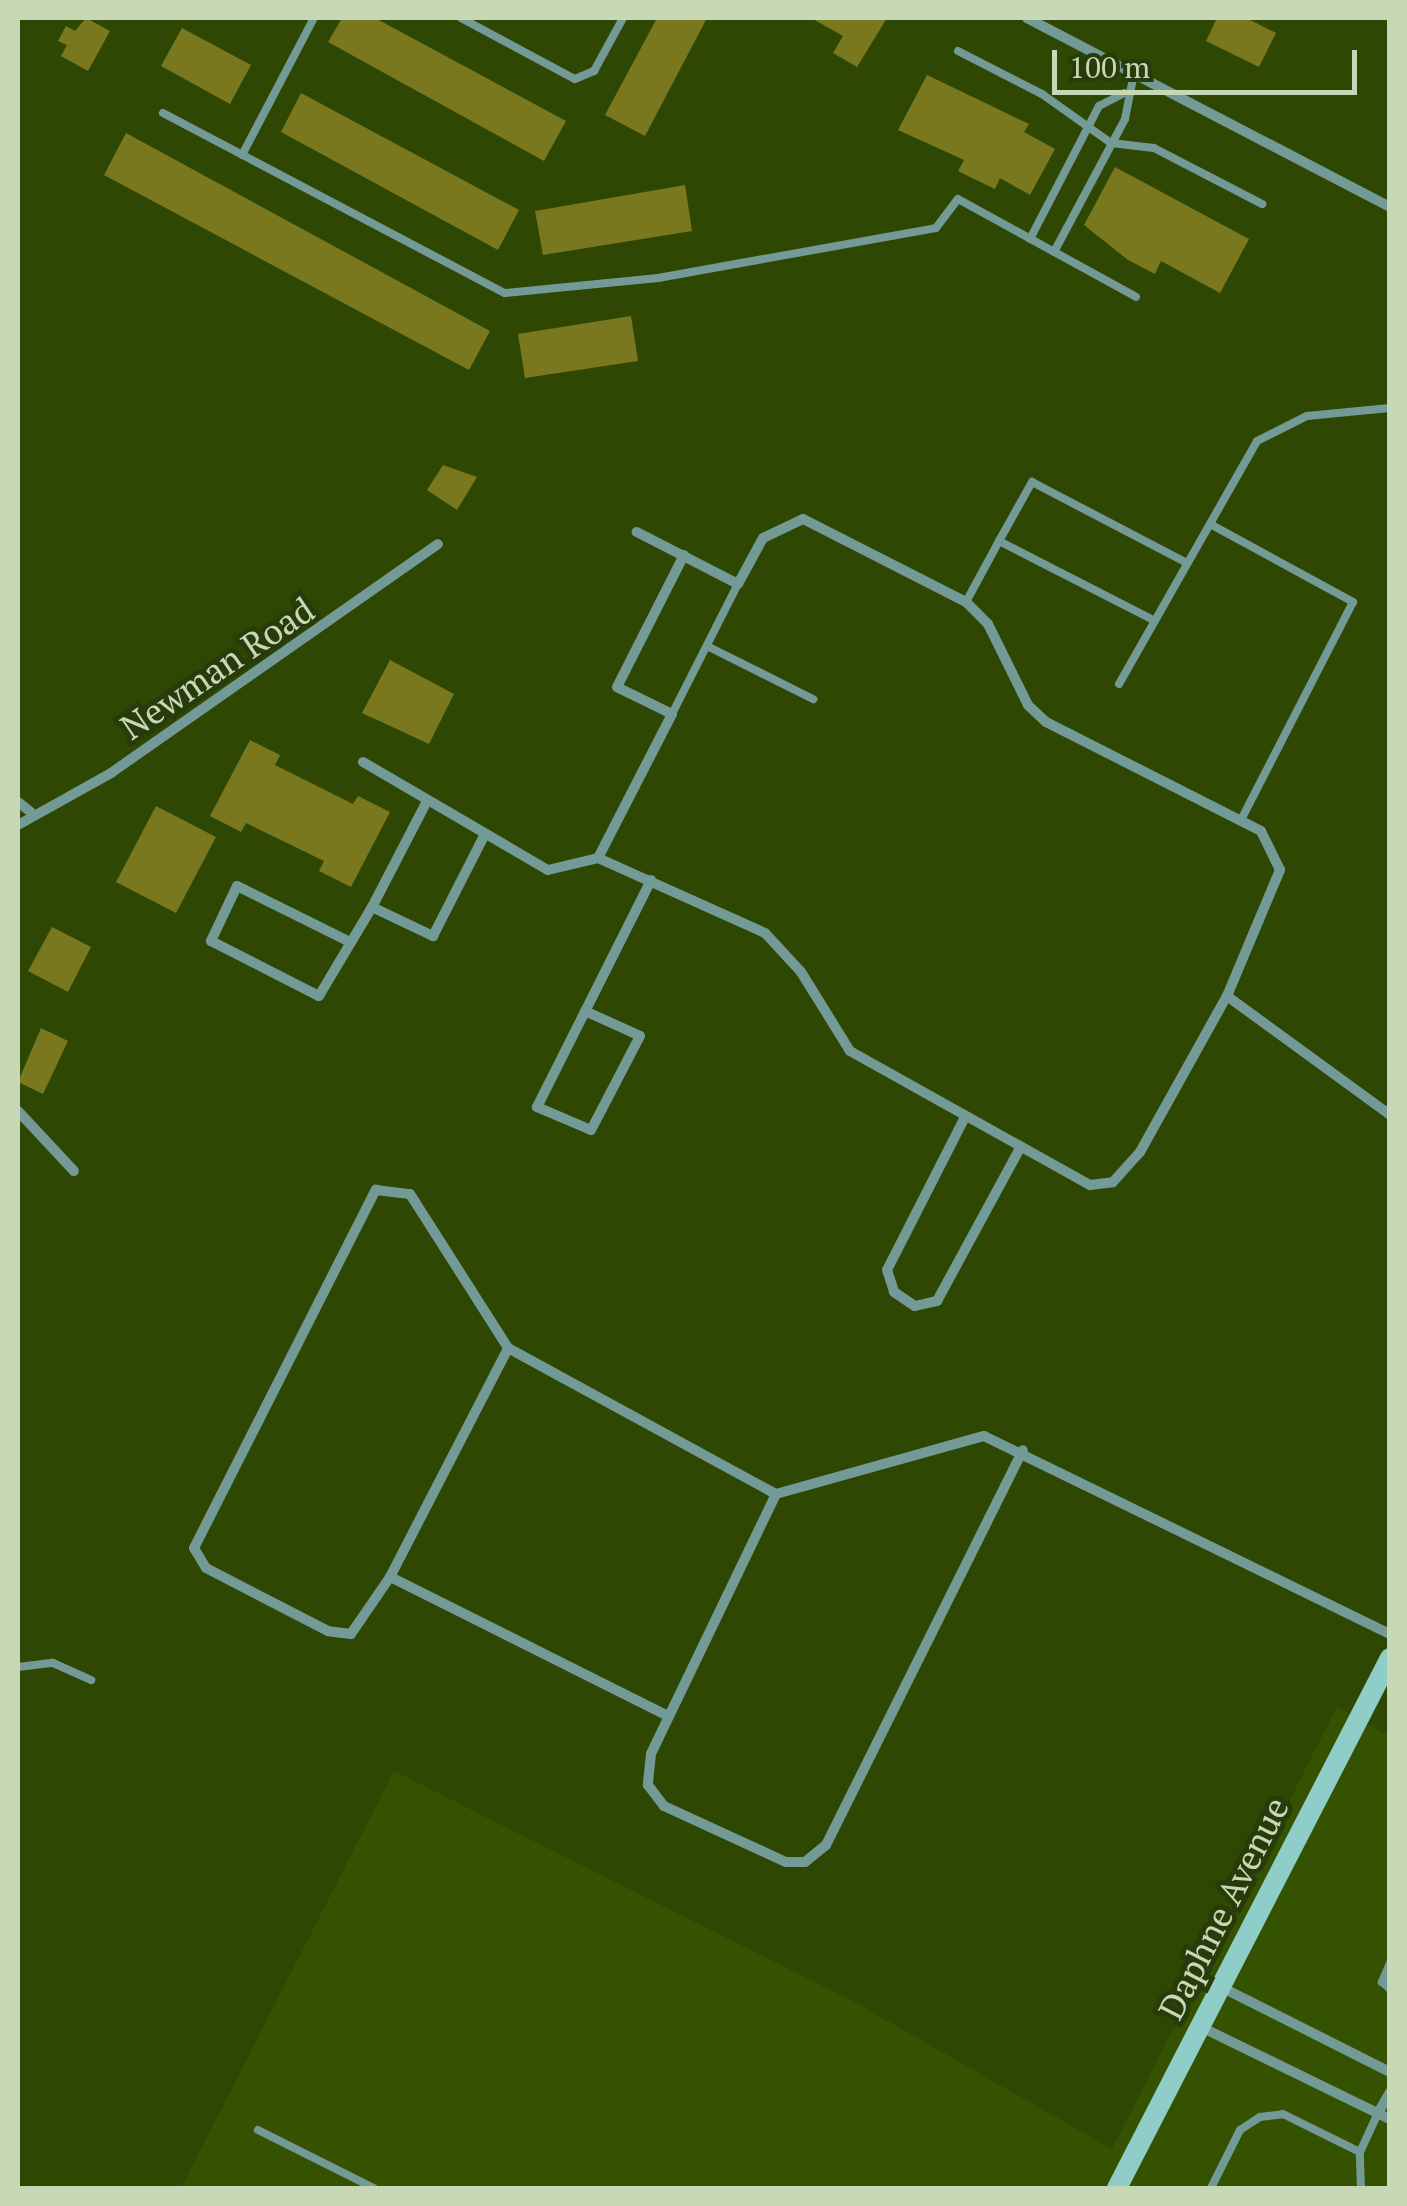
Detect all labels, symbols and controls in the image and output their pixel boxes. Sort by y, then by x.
scale bar [1057,30,1362,92]
text: 100 m [1069,47,1150,87]
street label: Newman Road [112,588,322,748]
street label: Daphne Avenue [1149,1790,1297,2026]

